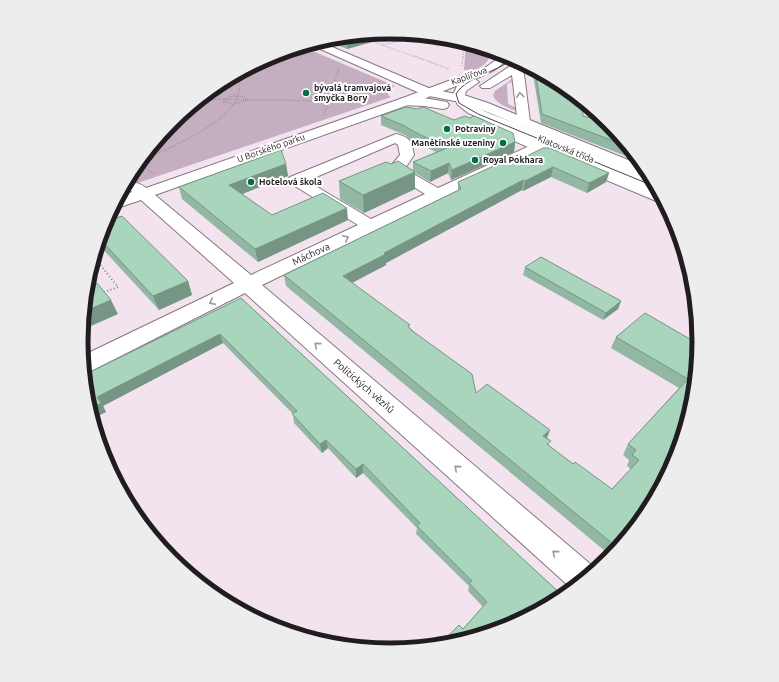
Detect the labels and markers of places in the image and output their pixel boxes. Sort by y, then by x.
place label: bývalá tramvajová smyčka Bory [314,83,391,103]
marker: bývalá tramvajová smyčka Bory [301,88,311,98]
marker: Potraviny [442,124,452,134]
place label: Potraviny [455,124,496,134]
place label: Manětínské uzeniny [411,138,495,148]
marker: Manětínské uzeniny [498,138,508,148]
marker: Royal Pokhara [470,155,480,165]
place label: Royal Pokhara [483,155,543,165]
marker: Hotelová škola [246,177,256,187]
place label: Hotelová škola [259,177,322,187]

